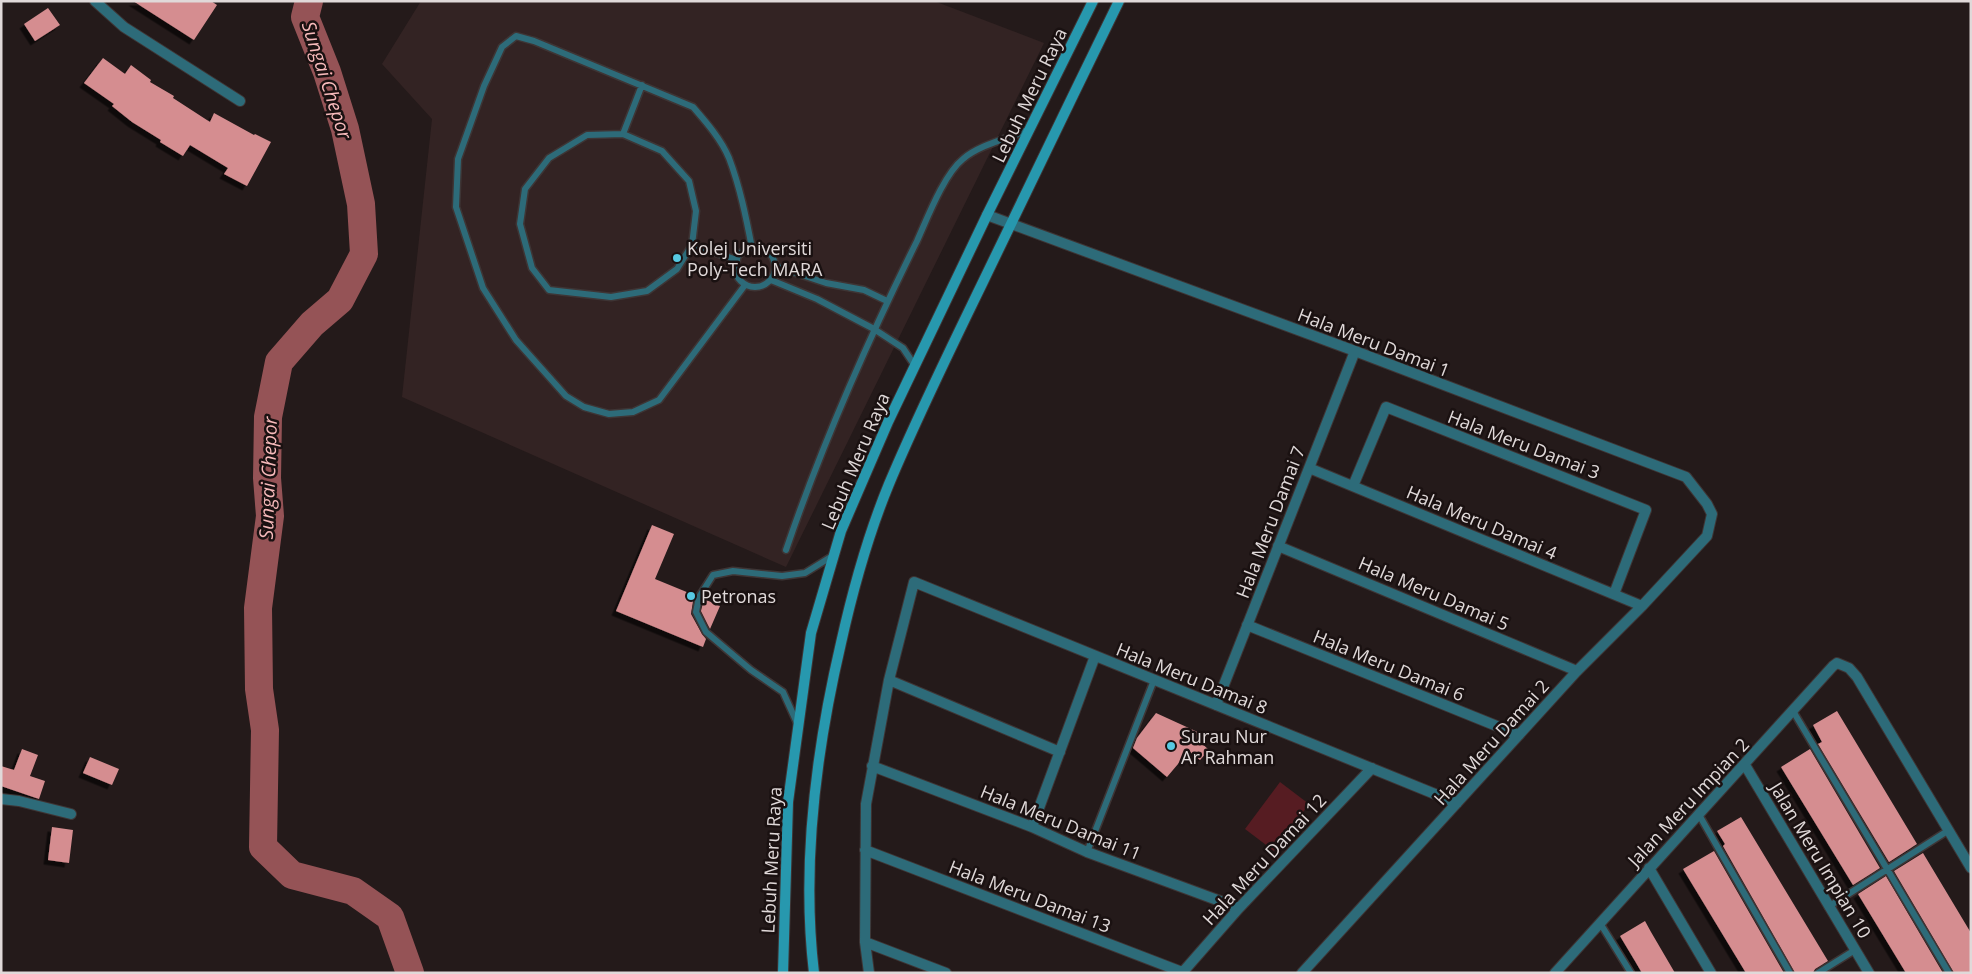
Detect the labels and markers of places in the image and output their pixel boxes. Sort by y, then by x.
place label: Kolej Universiti Poly-Tech MARA [687,236,823,281]
marker: Kolej Universiti Poly-Tech MARA [671,252,683,264]
place label: Petronas [701,584,776,608]
marker: Petronas [685,590,697,602]
place label: Surau Nur Ar Rahman [1181,724,1274,769]
marker: Surau Nur Ar Rahman [1165,740,1177,752]

